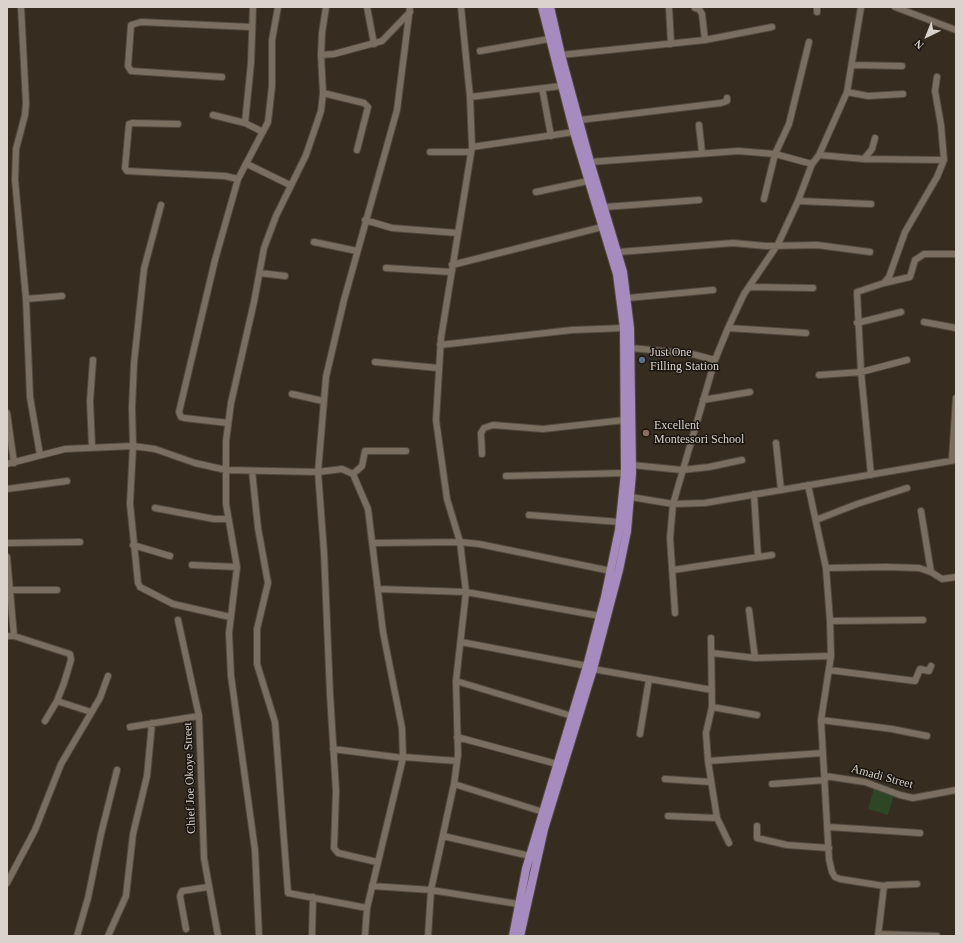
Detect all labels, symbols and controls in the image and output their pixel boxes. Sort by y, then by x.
north arrow [907,16,947,56]
text: N [912,38,926,52]
place label: Just One Filling Station [650,346,719,374]
marker: Just One Filling Station [637,355,647,365]
place label: Excellent Montessori School [654,419,744,447]
marker: Excellent Montessori School [641,428,651,438]
street label: Chief Joe Okoye Street [181,722,199,834]
street label: Amadi Street [849,762,915,792]

